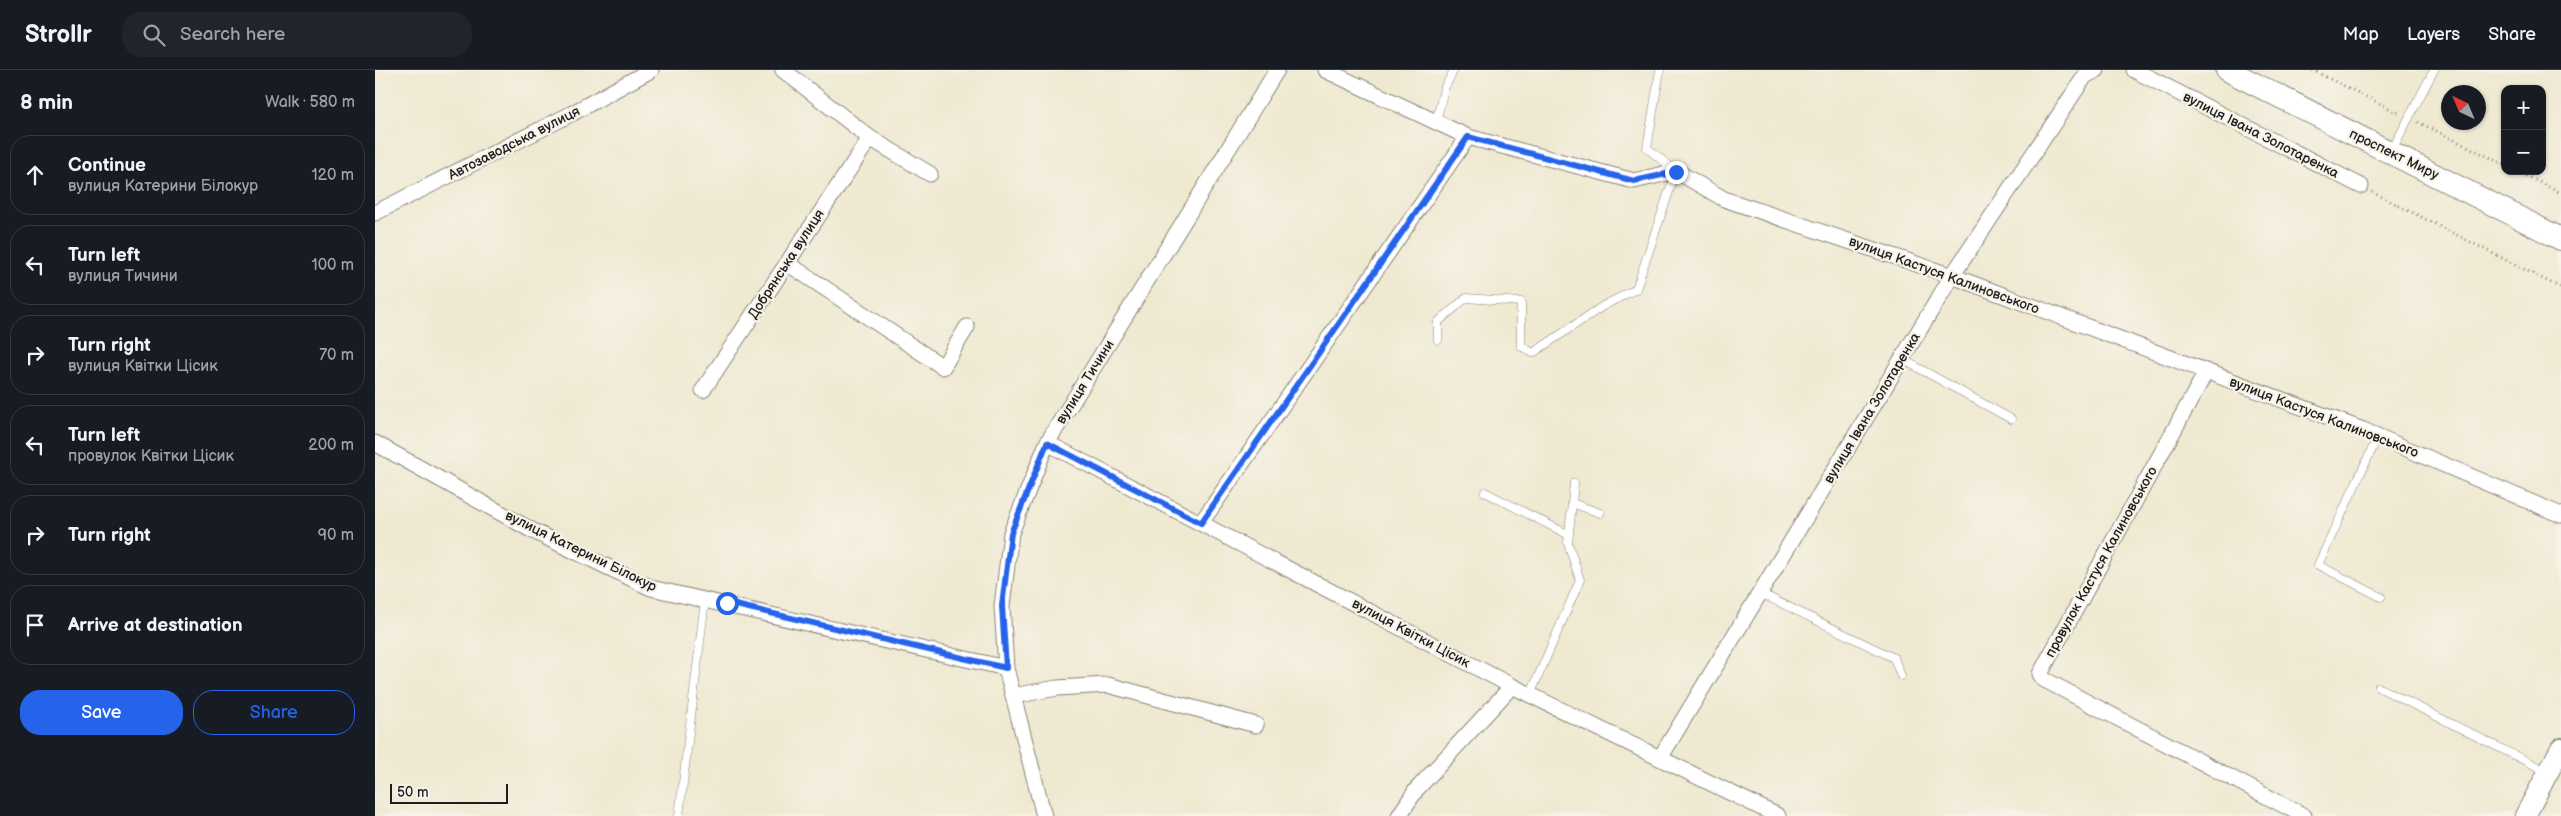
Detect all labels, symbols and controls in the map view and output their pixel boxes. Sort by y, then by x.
search box [122,12,472,57]
text: Strollr [25,20,92,49]
icon: search [140,21,168,49]
text: Search here [180,23,285,46]
text: Map [2343,24,2379,45]
text: Layers [2407,24,2460,45]
text: Share [2488,24,2536,45]
north arrow [2441,85,2486,130]
map controls [2501,85,2546,175]
button: + [2501,85,2546,130]
street label: вулиця Івана Золотаренка [2180,88,2342,182]
text: 8 min [20,90,73,115]
text: Walk · 580 m [265,93,355,112]
street label: Автозаводська вулиця [444,102,583,184]
street label: проспект Миру [2346,125,2442,183]
button: − [2501,130,2546,175]
text: Continue [68,154,146,177]
icon: ahead [21,161,49,189]
route end [1665,161,1688,184]
text: 120 m [311,166,354,185]
text: вулиця Катерини Білокур [68,177,258,196]
street label: Добрянська вулиця [744,206,828,322]
street label: вулиця Кастуся Калиновського [1847,233,2041,317]
text: Turn left [68,244,140,267]
icon: left [21,251,49,279]
text: 100 m [311,256,354,275]
text: вулиця Тичини [68,267,178,286]
street label: вулиця Івана Золотаренка [1820,329,1924,486]
text: Turn right [68,334,151,357]
street label: вулиця Тичини [1052,337,1118,427]
icon: right [21,341,49,369]
text: 70 m [319,346,354,365]
text: вулиця Квітки Цісик [68,357,218,376]
street label: вулиця Кастуся Калиновського [2227,373,2421,461]
text: Turn left [68,424,140,447]
icon: left [21,431,49,459]
text: 200 m [308,436,354,455]
text: провулок Квітки Цісик [68,447,234,466]
street label: провулок Кастуся Калиновського [2041,464,2161,660]
street label: вулиця Катерини Білокур [502,507,660,595]
icon: right [21,521,49,549]
text: Turn right [68,524,151,547]
text: 90 m [318,526,354,545]
route start [716,592,739,615]
street label: вулиця Квітки Цісик [1349,595,1473,672]
icon: arrive [21,611,49,639]
text: Arrive at destination [68,614,243,637]
button: Save [20,690,183,735]
button: Share [193,690,355,735]
scale bar [390,781,507,804]
text: 50 m [397,784,429,801]

